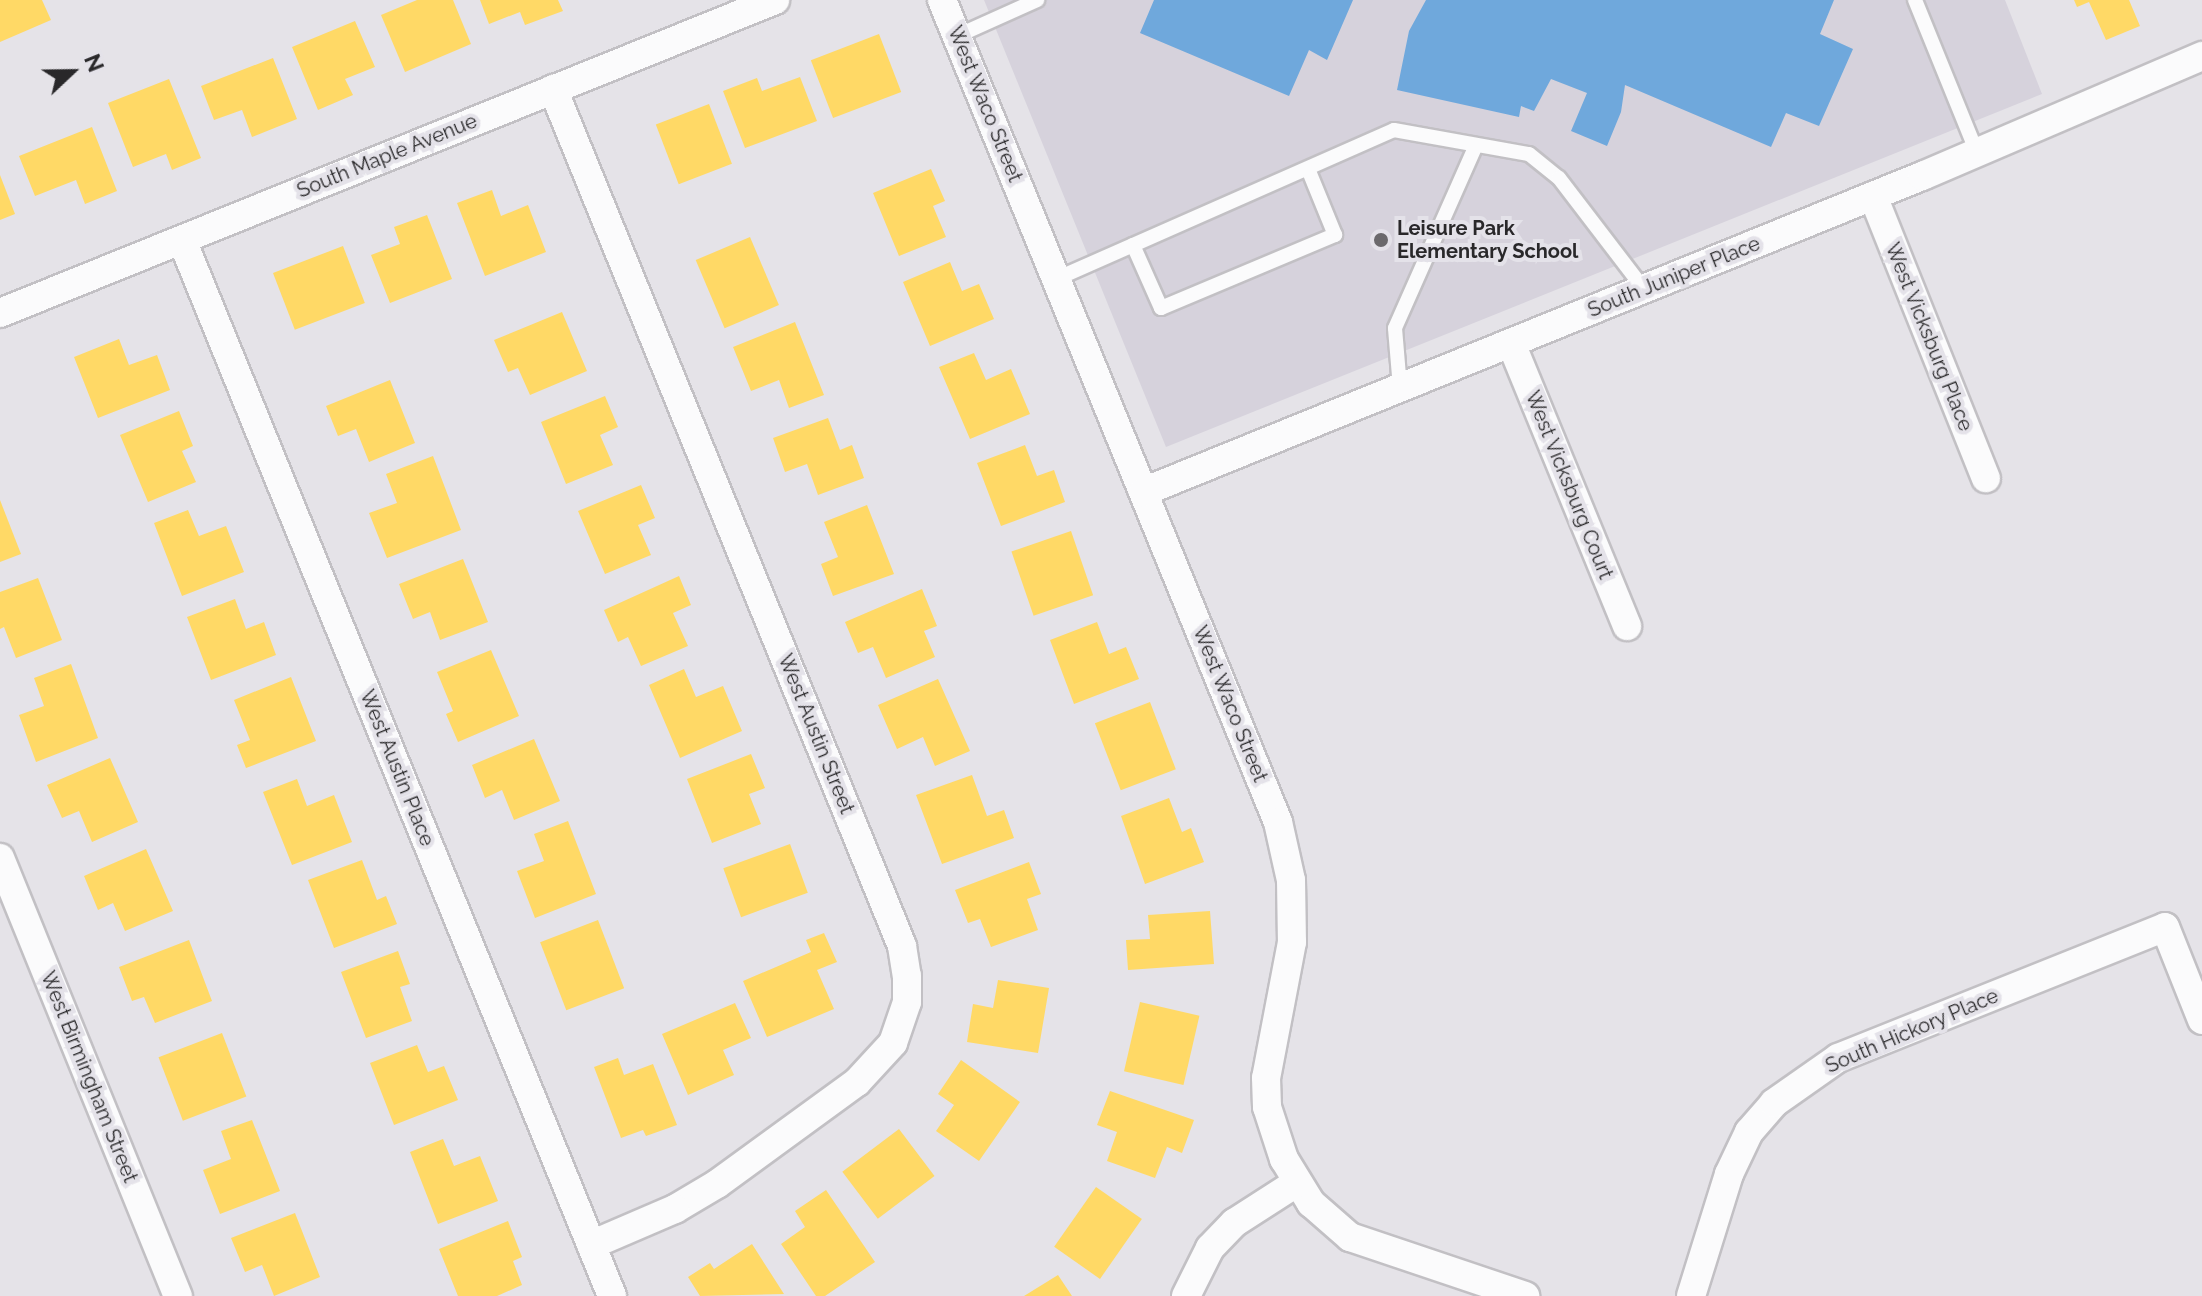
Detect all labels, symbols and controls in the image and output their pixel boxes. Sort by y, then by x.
street label: West Waco Street [943,22,1027,186]
north arrow [32,32,112,112]
text: N [79,50,109,76]
street label: South Maple Avenue [293,109,481,203]
place label: Leisure Park Elementary School [1397,216,1579,263]
marker: Leisure Park Elementary School [1372,231,1390,249]
street label: South Juniper Place [1584,231,1764,323]
street label: West Vicksburg Place [1880,239,1978,435]
street label: West Vicksburg Court [1520,387,1618,583]
street label: West Waco Street [1188,622,1272,786]
street label: West Austin Street [773,650,859,818]
street label: West Austin Place [355,686,439,850]
street label: West Birmingham Street [36,968,142,1186]
street label: South Hickory Place [1822,984,2002,1078]

